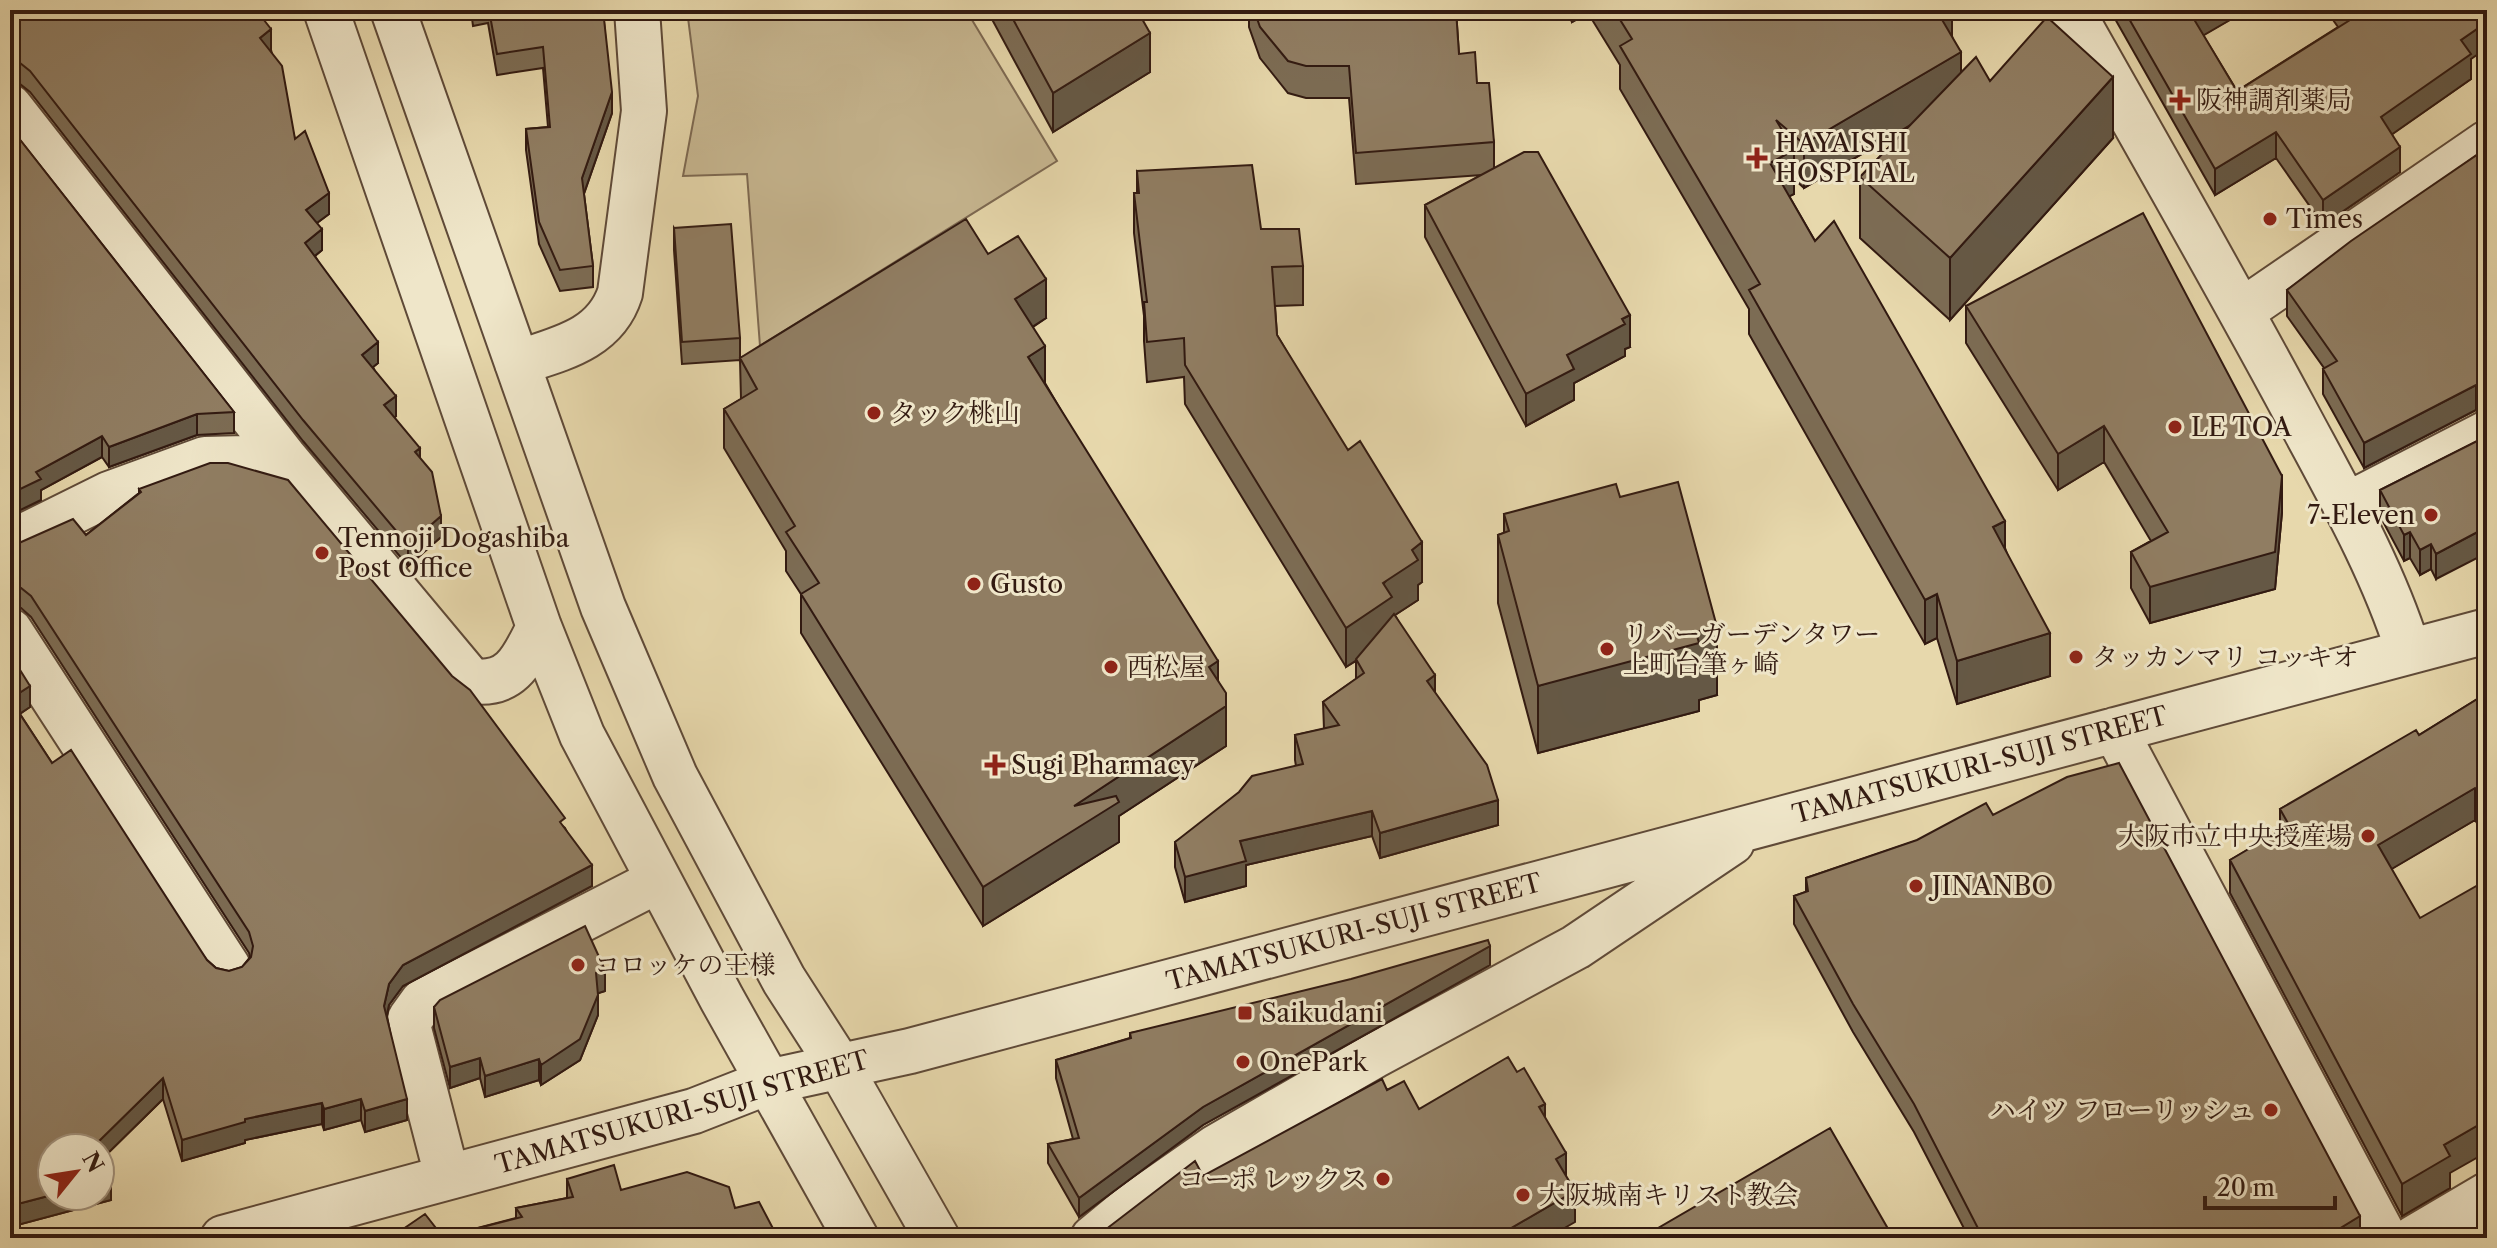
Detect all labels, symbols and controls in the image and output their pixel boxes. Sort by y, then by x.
place label: 阪神調剤薬局 [2196,84,2352,116]
marker: 阪神調剤薬局 [2171,91,2189,109]
place label: HAYAISHI HOSPITAL [1775,127,1915,189]
marker: HAYAISHI HOSPITAL [1746,147,1768,169]
place label: Times [2286,203,2363,235]
marker: Times [2261,210,2279,228]
place label: タック桃山 [890,397,1020,429]
marker: タック桃山 [865,404,883,422]
place label: LE TOA [2191,411,2292,443]
marker: LE TOA [2166,418,2184,436]
place label: 7-Eleven [2307,499,2415,531]
marker: 7-Eleven [2422,506,2440,524]
place label: Tennoji Dogashiba Post Office [338,522,570,584]
marker: Tennoji Dogashiba Post Office [313,544,331,562]
place label: Gusto [990,568,1063,600]
marker: Gusto [965,575,983,593]
place label: リバーガーデンタワー 上町台筆ヶ崎 [1623,618,1880,680]
marker: リバーガーデンタワー 上町台筆ヶ崎 [1598,640,1616,658]
place label: タッカンマリ コッキオ [2092,641,2358,673]
marker: タッカンマリ コッキオ [2067,648,2085,666]
place label: 西松屋 [1127,651,1205,683]
marker: 西松屋 [1102,658,1120,676]
street label: TAMATSUKURI-SUJI STREET [1789,699,2172,831]
place label: Sugi Pharmacy [1011,749,1195,781]
marker: Sugi Pharmacy [986,756,1004,774]
place label: 大阪市立中央授産場 [2118,820,2352,852]
marker: 大阪市立中央授産場 [2359,827,2377,845]
street label: TAMATSUKURI-SUJI STREET [1163,866,1546,998]
place label: JINANBO [1928,870,2053,902]
marker: JINANBO [1907,877,1925,895]
place label: コロッケの王様 [594,949,775,981]
marker: コロッケの王様 [569,956,587,974]
place label: Saikudani [1261,997,1383,1029]
marker: Saikudani [1236,1004,1254,1022]
street label: TAMATSUKURI-SUJI STREET [491,1043,873,1181]
place label: OnePark [1259,1046,1369,1078]
marker: OnePark [1234,1053,1252,1071]
place label: ハイツ フローリッシュ [1990,1094,2255,1126]
marker: ハイツ フローリッシュ [2262,1101,2280,1119]
north arrow [36,1132,116,1212]
text: N [76,1147,109,1177]
scale bar [2205,1160,2335,1210]
place label: コーポ レックス [1179,1163,1367,1195]
marker: コーポ レックス [1374,1170,1392,1188]
text: 20 m [2217,1173,2275,1202]
place label: 大阪城南キリスト教会 [1539,1179,1798,1211]
marker: 大阪城南キリスト教会 [1514,1186,1532,1204]

